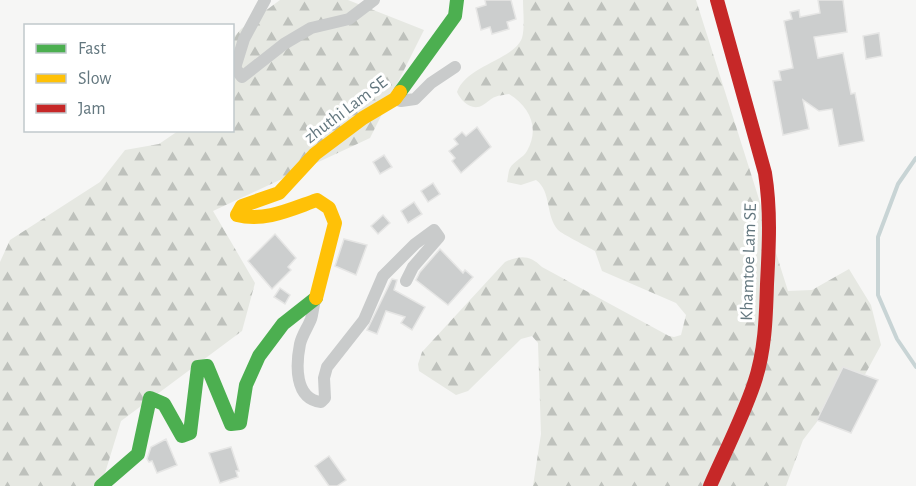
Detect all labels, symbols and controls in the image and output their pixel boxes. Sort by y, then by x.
legend [24,24,234,132]
text: Fast [78,40,106,58]
text: Slow [78,70,111,88]
street label: zhuthi Lam SE [301,73,391,147]
text: Jam [78,100,106,118]
street label: Khamtoe Lam SE [738,203,760,321]

